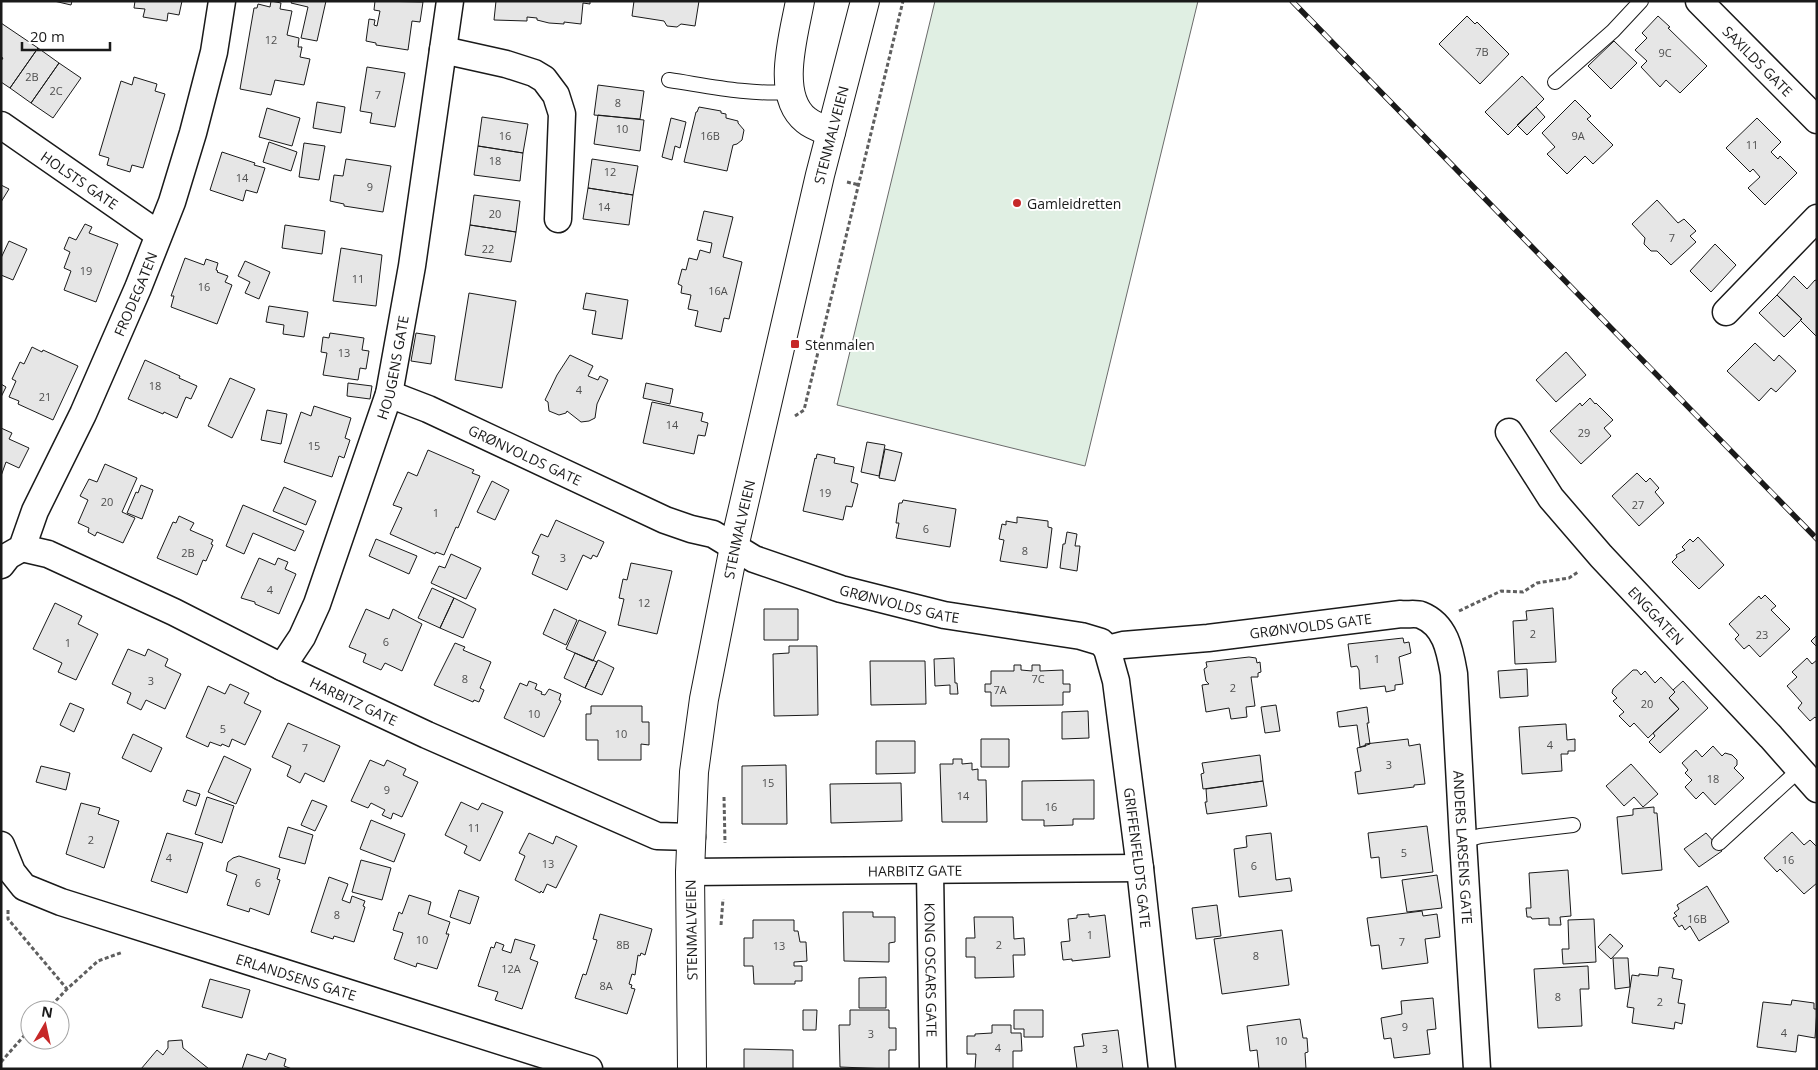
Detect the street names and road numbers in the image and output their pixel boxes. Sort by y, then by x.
street label: SAXILDS GATE [1719,21,1797,100]
street label: STENMALVEIEN [809,84,852,186]
street label: HOLSTS GATE [38,146,122,213]
street label: FRODEGATEN [109,249,161,339]
street label: HOUGENS GATE [372,314,412,422]
street label: GRØNVOLDS GATE [465,420,585,489]
street label: STENMALVEIEN [718,478,759,580]
street label: GRØNVOLDS GATE [838,580,961,627]
street label: ENGGATEN [1624,582,1689,649]
street label: GRØNVOLDS GATE [1248,608,1373,642]
street label: HARBITZ GATE [307,672,401,729]
street label: ANDERS LARSENS GATE [1450,770,1478,925]
street label: GRIFFENFELDTS GATE [1120,786,1156,929]
street label: HARBITZ GATE [868,860,962,880]
street label: STENMALVEIEN [681,879,701,981]
street label: KONG OSCARS GATE [921,903,942,1037]
street label: ERLANDSENS GATE [234,948,359,1004]

